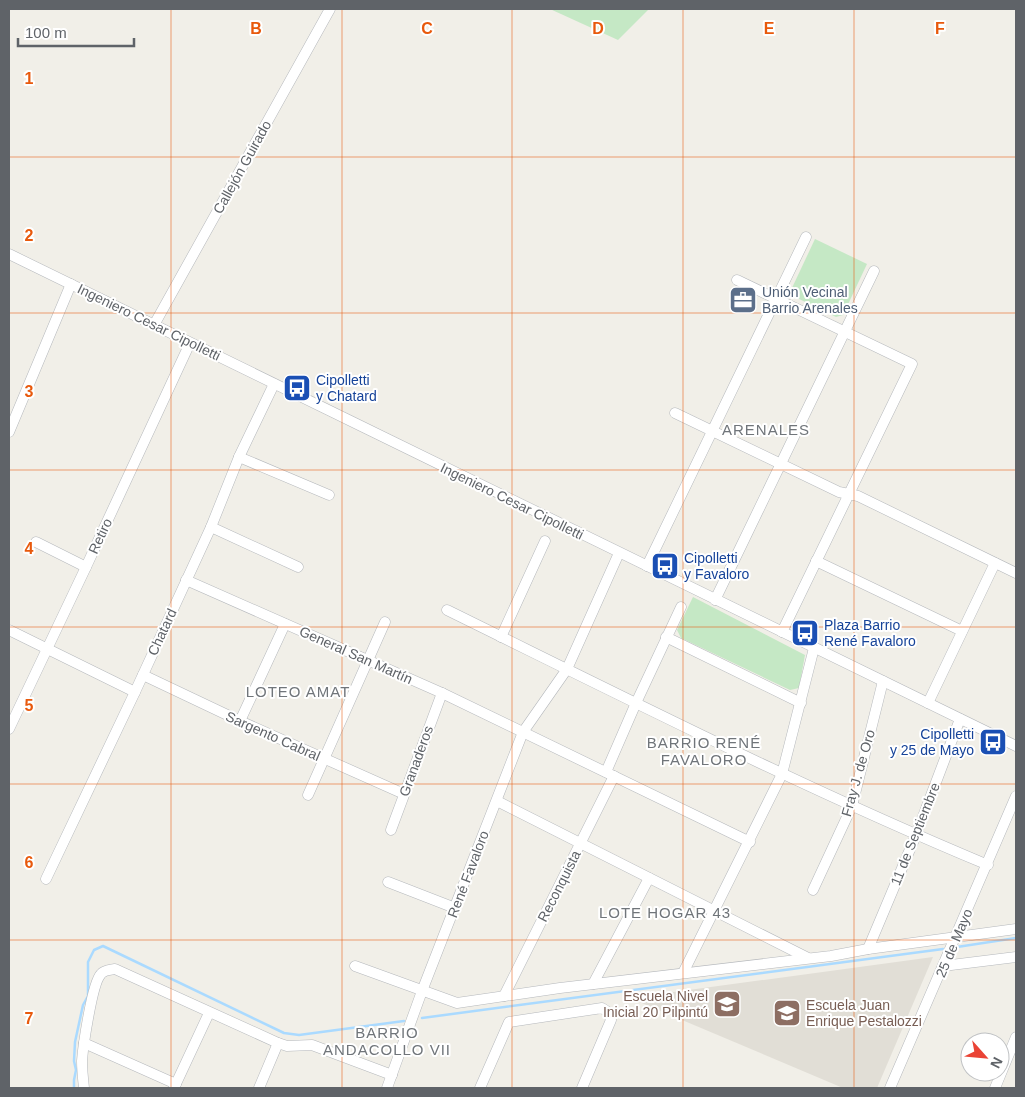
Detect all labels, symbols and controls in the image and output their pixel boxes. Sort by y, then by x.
scale bar [18,15,134,47]
text: B [250,20,262,37]
text: C [421,20,433,37]
text: D [592,20,604,37]
text: E [764,20,775,37]
text: F [935,20,945,37]
text: 100 m [25,24,67,41]
text: 1 [25,70,34,87]
street label: Callejón Guirado [210,117,274,216]
text: 2 [25,227,34,244]
street label: Ingeniero Cesar Cipolletti [75,280,223,364]
place label: Unión Vecinal Barrio Arenales [762,284,858,316]
office icon: Unión Vecinal Barrio Arenales [728,285,758,315]
place label: Cipolletti y Chatard [316,372,377,404]
bus stop icon: Cipolletti y Chatard [282,373,312,403]
text: 3 [25,383,34,400]
district label: ARENALES [722,421,810,438]
street label: Ingeniero Cesar Cipolletti [438,459,586,543]
street label: Retiro [85,516,115,556]
text: 4 [25,540,34,557]
place label: Cipolletti y Favaloro [684,550,750,582]
bus stop icon: Cipolletti y Favaloro [650,551,680,581]
street label: Chatard [144,606,180,658]
place label: Plaza Barrio René Favaloro [824,617,916,649]
bus stop icon: Plaza Barrio René Favaloro [790,618,820,648]
street label: General San Martín [297,623,415,687]
district label: LOTEO AMAT [246,683,350,700]
text: 5 [25,697,34,714]
street label: Sargento Cabral [223,708,323,764]
street label: Granaderos [396,724,436,798]
place label: Cipolletti y 25 de Mayo [890,726,974,758]
bus stop icon: Cipolletti y 25 de Mayo [978,727,1008,757]
street label: Fray J. de Oro [838,728,878,818]
district label: BARRIO RENÉ FAVALORO [647,734,761,768]
street label: 11 de Septiembre [887,780,943,888]
street label: René Favaloro [444,828,492,920]
street label: Reconquista [534,848,584,924]
text: 6 [25,854,34,871]
district label: LOTE HOGAR 43 [599,904,731,921]
street label: 25 de Mayo [932,906,976,980]
place label: Escuela Nivel Inicial 20 Pilpintú [603,988,708,1020]
school or university icon: Escuela Nivel Inicial 20 Pilpintú [712,989,742,1019]
place label: Escuela Juan Enrique Pestalozzi [806,997,922,1029]
school or university icon: Escuela Juan Enrique Pestalozzi [772,998,802,1028]
text: 7 [25,1010,34,1027]
district label: BARRIO ANDACOLLO VII [323,1024,451,1058]
north arrow [960,1032,1010,1082]
text: N [987,1055,1006,1071]

